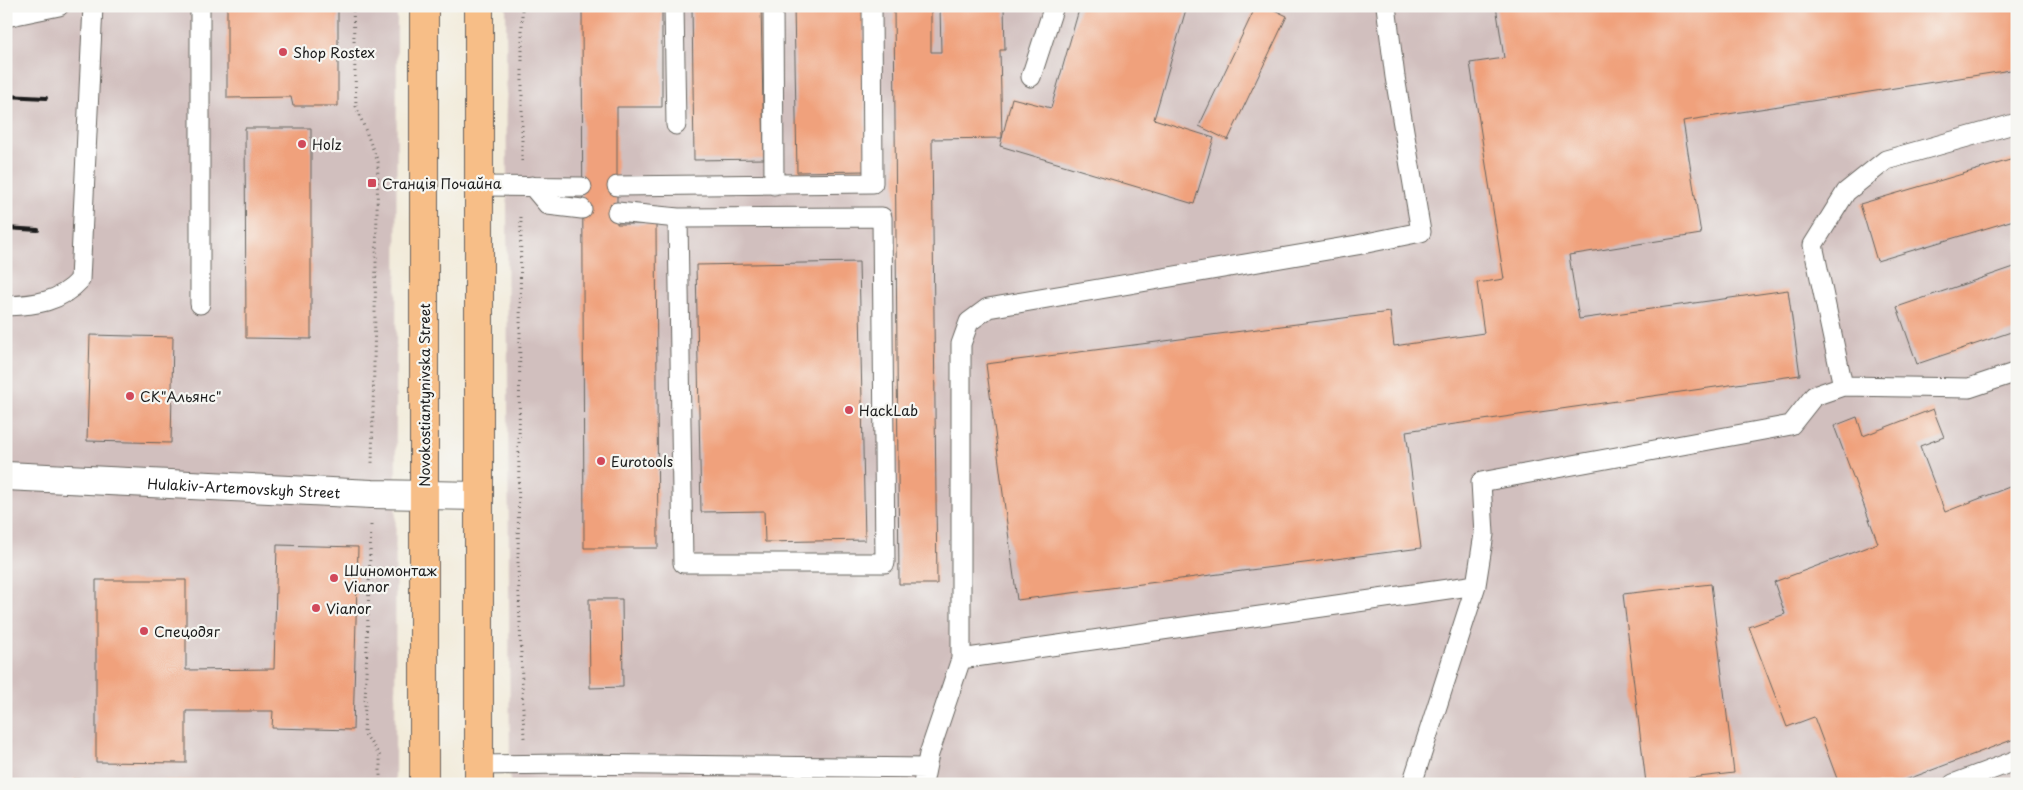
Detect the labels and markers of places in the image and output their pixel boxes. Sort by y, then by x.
place label: Shop Rostex [293,42,375,63]
marker: Shop Rostex [277,46,289,58]
place label: Holz [312,134,342,155]
marker: Holz [296,138,308,150]
place label: Станція Почайна [382,173,502,194]
marker: Станція Почайна [366,177,378,189]
place label: CK"Альянс" [140,386,222,407]
marker: CK"Альянс" [124,390,136,402]
place label: HackLab [859,400,918,421]
marker: HackLab [843,404,855,416]
place label: Eurotools [611,451,673,472]
marker: Eurotools [595,455,607,467]
place label: Шиномонтаж Vianor [344,560,438,597]
marker: Шиномонтаж Vianor [328,572,340,584]
place label: Vianor [326,598,372,619]
marker: Vianor [310,602,322,614]
place label: Спецодяг [154,621,221,642]
marker: Спецодяг [138,625,150,637]

